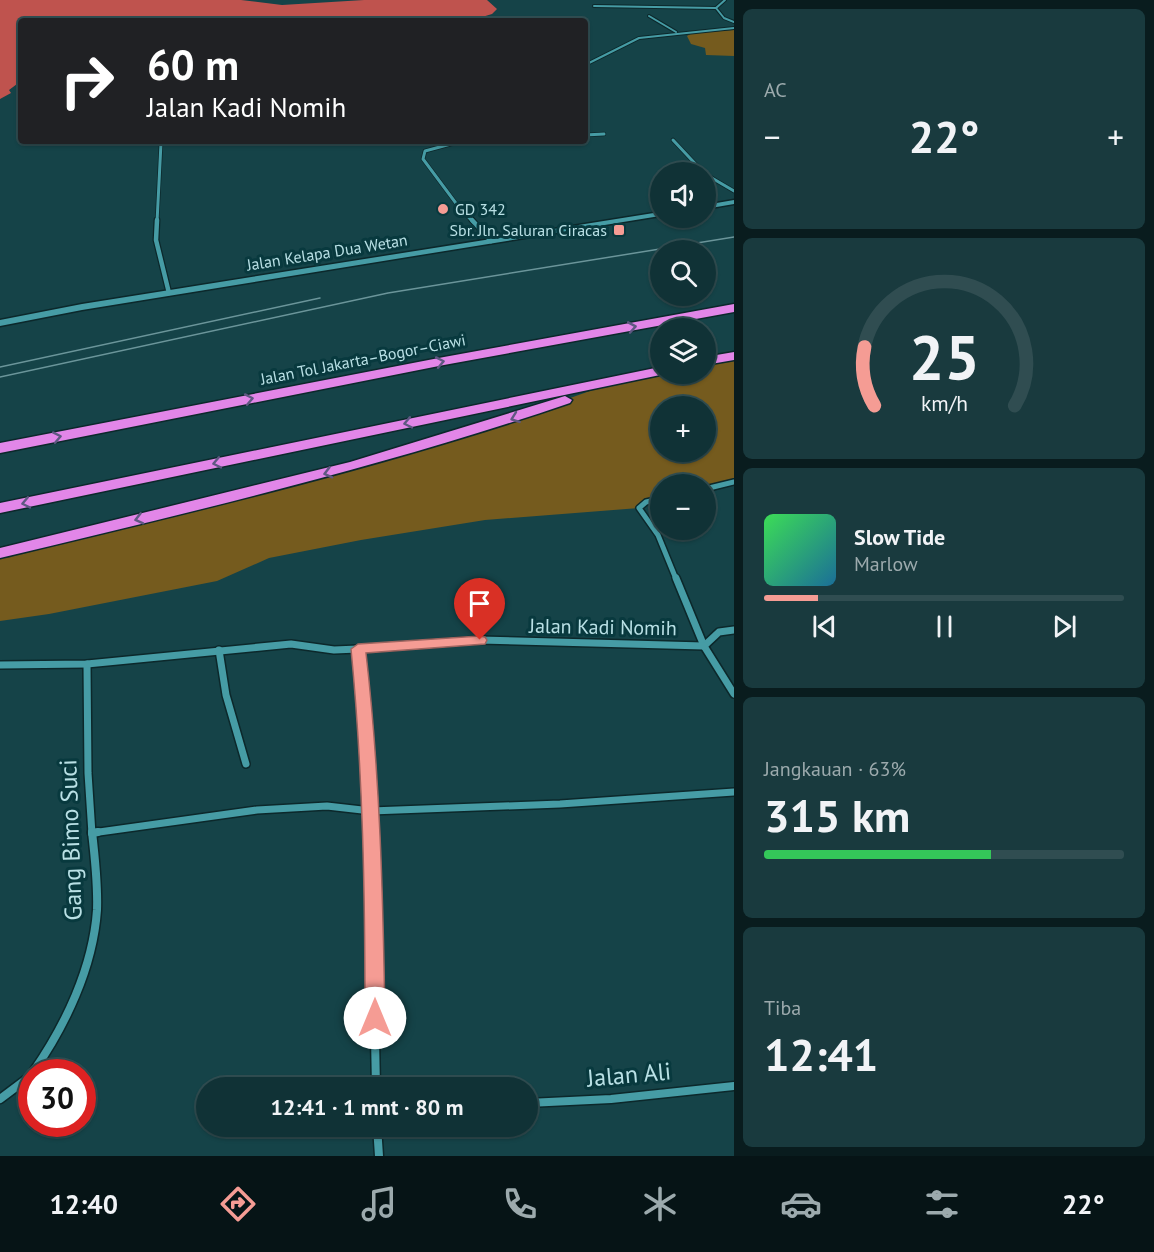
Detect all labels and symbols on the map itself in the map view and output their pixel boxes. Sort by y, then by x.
place label: GD 342 [455,199,506,219]
marker: GD 342 [436,202,450,216]
place label: Sbr. Jln. Saluran Ciracas [450,220,607,240]
marker: Sbr. Jln. Saluran Ciracas [612,223,626,237]
street label: Jalan Kelapa Dua Wetan [244,229,409,275]
one-way arrow [627,321,637,333]
street label: Jalan Tol Jakarta–Bogor–Ciawi [258,329,467,389]
one-way arrow [435,356,445,369]
one-way arrow [243,393,253,406]
one-way arrow [510,410,521,423]
one-way arrow [403,416,413,429]
one-way arrow [52,431,62,444]
one-way arrow [212,456,222,469]
one-way arrow [323,465,333,478]
one-way arrow [21,496,31,509]
one-way arrow [134,512,144,525]
pin [454,578,505,640]
street label: Jalan Kadi Nomih [528,613,677,641]
street label: Gang Bimo Suci [52,759,89,921]
position arrow [343,986,407,1050]
street label: Jalan Ali [585,1055,672,1094]
speed limit sign: 30 [18,1059,96,1137]

